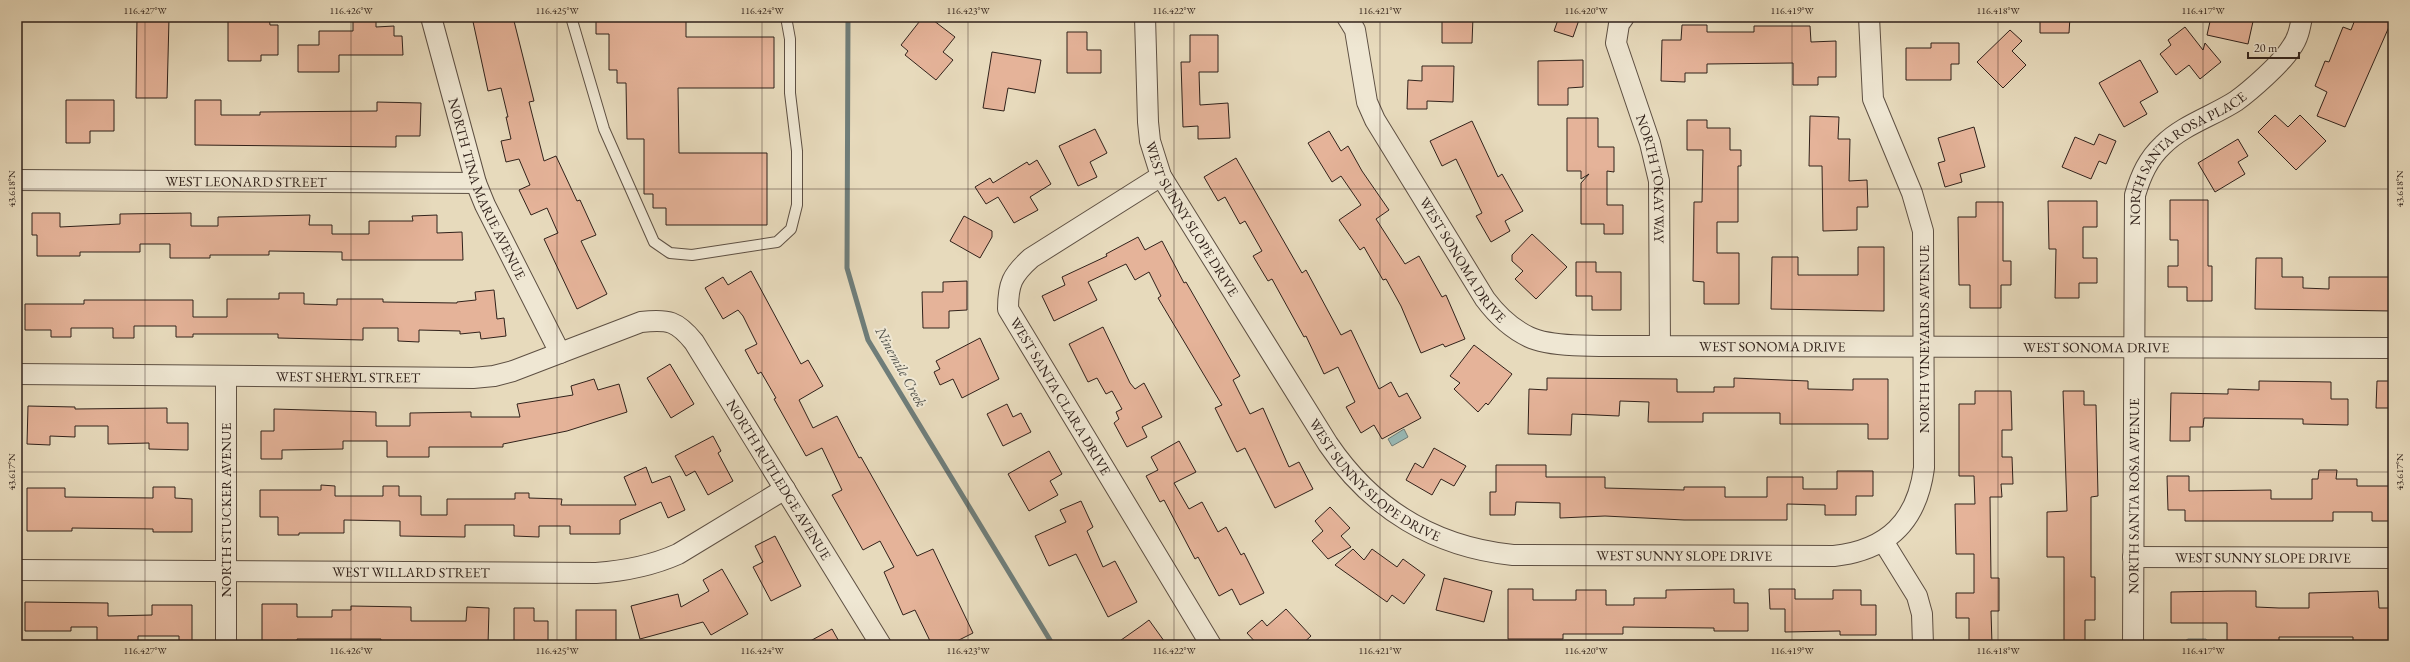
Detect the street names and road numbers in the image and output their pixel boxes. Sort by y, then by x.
street label: NORTH SANTA ROSA PLACE [2126,87,2250,225]
street label: NORTH TINA MARIE AVENUE [444,96,530,282]
street label: NORTH TOKAY WAY [1632,112,1669,244]
street label: WEST SUNNY SLOPE DRIVE [1142,139,1243,300]
street label: WEST LEONARD STREET [165,172,327,191]
street label: WEST SONOMA DRIVE [1415,194,1510,327]
street label: NORTH VINEYARDS AVENUE [1915,245,1933,433]
street label: WEST SANTA CLARA DRIVE [1006,314,1115,478]
street label: WEST SONOMA DRIVE [1699,337,1845,356]
street label: WEST SONOMA DRIVE [2023,338,2169,356]
street label: WEST SHERYL STREET [276,367,421,387]
street label: NORTH RUTLEDGE AVENUE [722,396,835,563]
street label: NORTH SANTA ROSA AVENUE [2124,398,2143,594]
street label: WEST SUNNY SLOPE DRIVE [1305,415,1443,545]
street label: NORTH STUCKER AVENUE [217,423,235,597]
street label: WEST SUNNY SLOPE DRIVE [1596,546,1772,565]
street label: WEST SUNNY SLOPE DRIVE [2175,548,2351,567]
street label: WEST WILLARD STREET [332,563,490,581]

